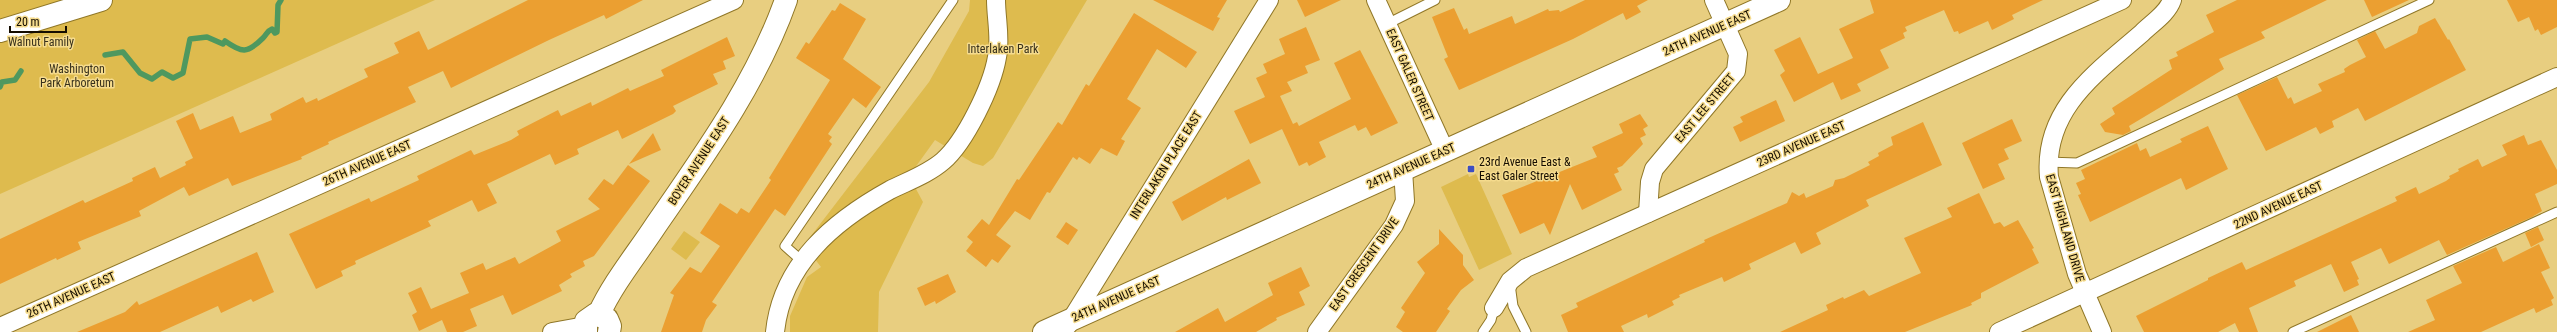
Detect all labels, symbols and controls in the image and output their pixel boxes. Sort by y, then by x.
street label: 24TH AVENUE EAST [1660,7,1754,59]
scale bar [10,8,66,34]
text: 20 m [16,15,40,29]
street label: EAST GALER STREET [1383,27,1437,123]
park label: Walnut Family [8,35,74,49]
park label: Interlaken Park [967,42,1039,56]
park label: Washington Park Arboretum [40,62,114,90]
street label: EAST LEE STREET [1672,71,1738,145]
street label: INTERLAKEN PLACE EAST [1127,109,1205,221]
street label: BOYER AVENUE EAST [665,114,733,208]
street label: 23RD AVENUE EAST [1755,118,1847,170]
street label: 26TH AVENUE EAST [320,137,414,189]
street label: 24TH AVENUE EAST [1364,140,1458,192]
place label: 23rd Avenue East & East Galer Street [1479,155,1571,183]
marker: 23rd Avenue East & East Galer Street [1466,164,1476,174]
street label: EAST HIGHLAND DRIVE [2043,172,2087,284]
street label: 22ND AVENUE EAST [2231,178,2325,232]
street label: EAST CRESCENT DRIVE [1326,215,1402,313]
street label: 26TH AVENUE EAST [24,269,118,321]
street label: 24TH AVENUE EAST [1069,273,1163,325]

